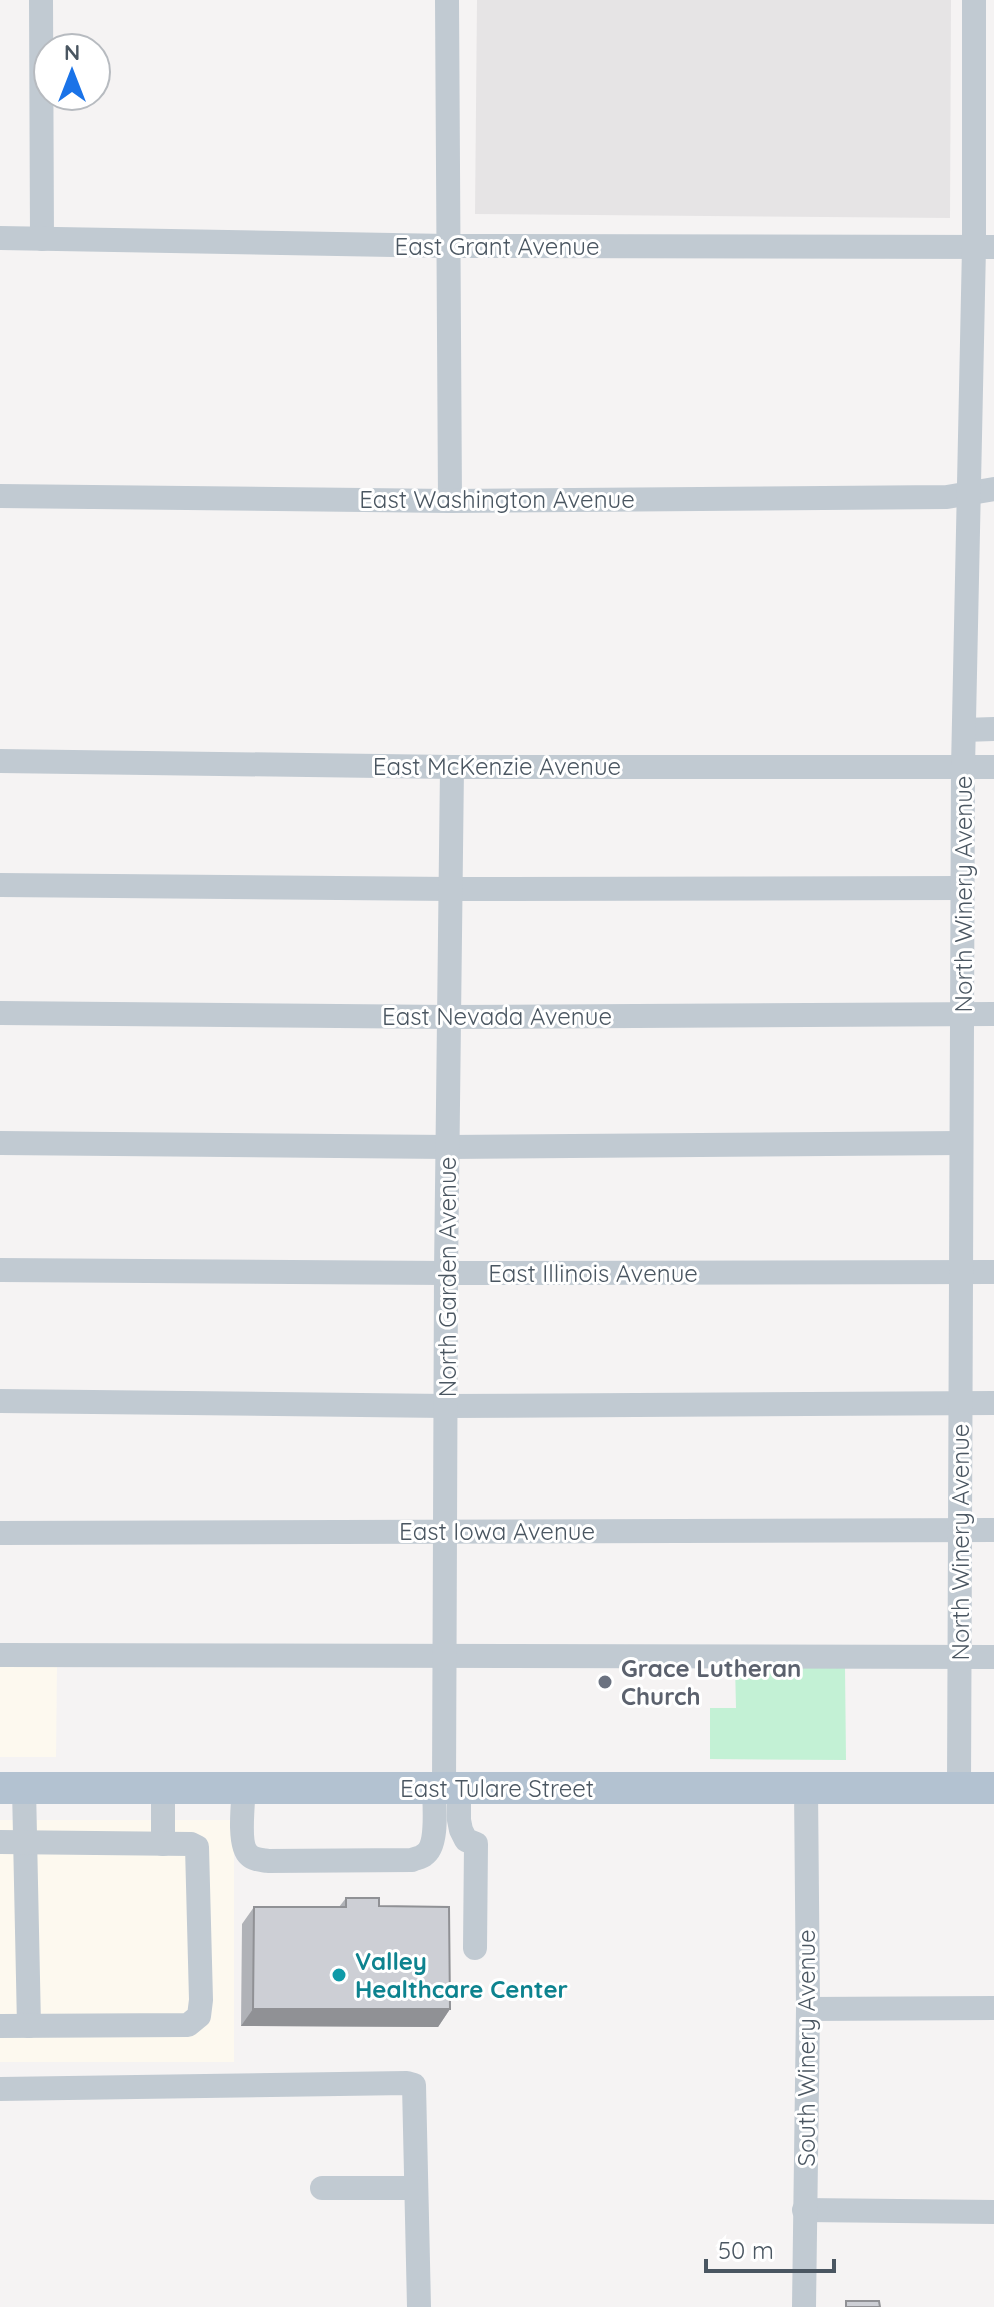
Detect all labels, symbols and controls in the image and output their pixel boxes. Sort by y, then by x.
north arrow [32,32,112,112]
text: N [64,38,80,66]
street label: East Grant Avenue [395,231,599,261]
street label: East Washington Avenue [359,484,635,514]
street label: East McKenzie Avenue [373,751,621,781]
street label: North Winery Avenue [948,776,978,1012]
street label: East Nevada Avenue [382,1001,612,1031]
street label: North Garden Avenue [432,1157,462,1397]
street label: East Illinois Avenue [488,1258,698,1288]
street label: North Winery Avenue [945,1424,975,1660]
street label: East Iowa Avenue [399,1516,595,1546]
place label: Grace Lutheran Church [621,1653,801,1711]
marker: Grace Lutheran Church [596,1673,614,1691]
street label: East Tulare Street [400,1773,594,1803]
street label: South Winery Avenue [791,1929,821,2167]
place label: Valley Healthcare Center [355,1946,568,2004]
marker: Valley Healthcare Center [330,1966,348,1984]
scale bar [706,2223,834,2273]
text: 50 m [718,2235,774,2265]

